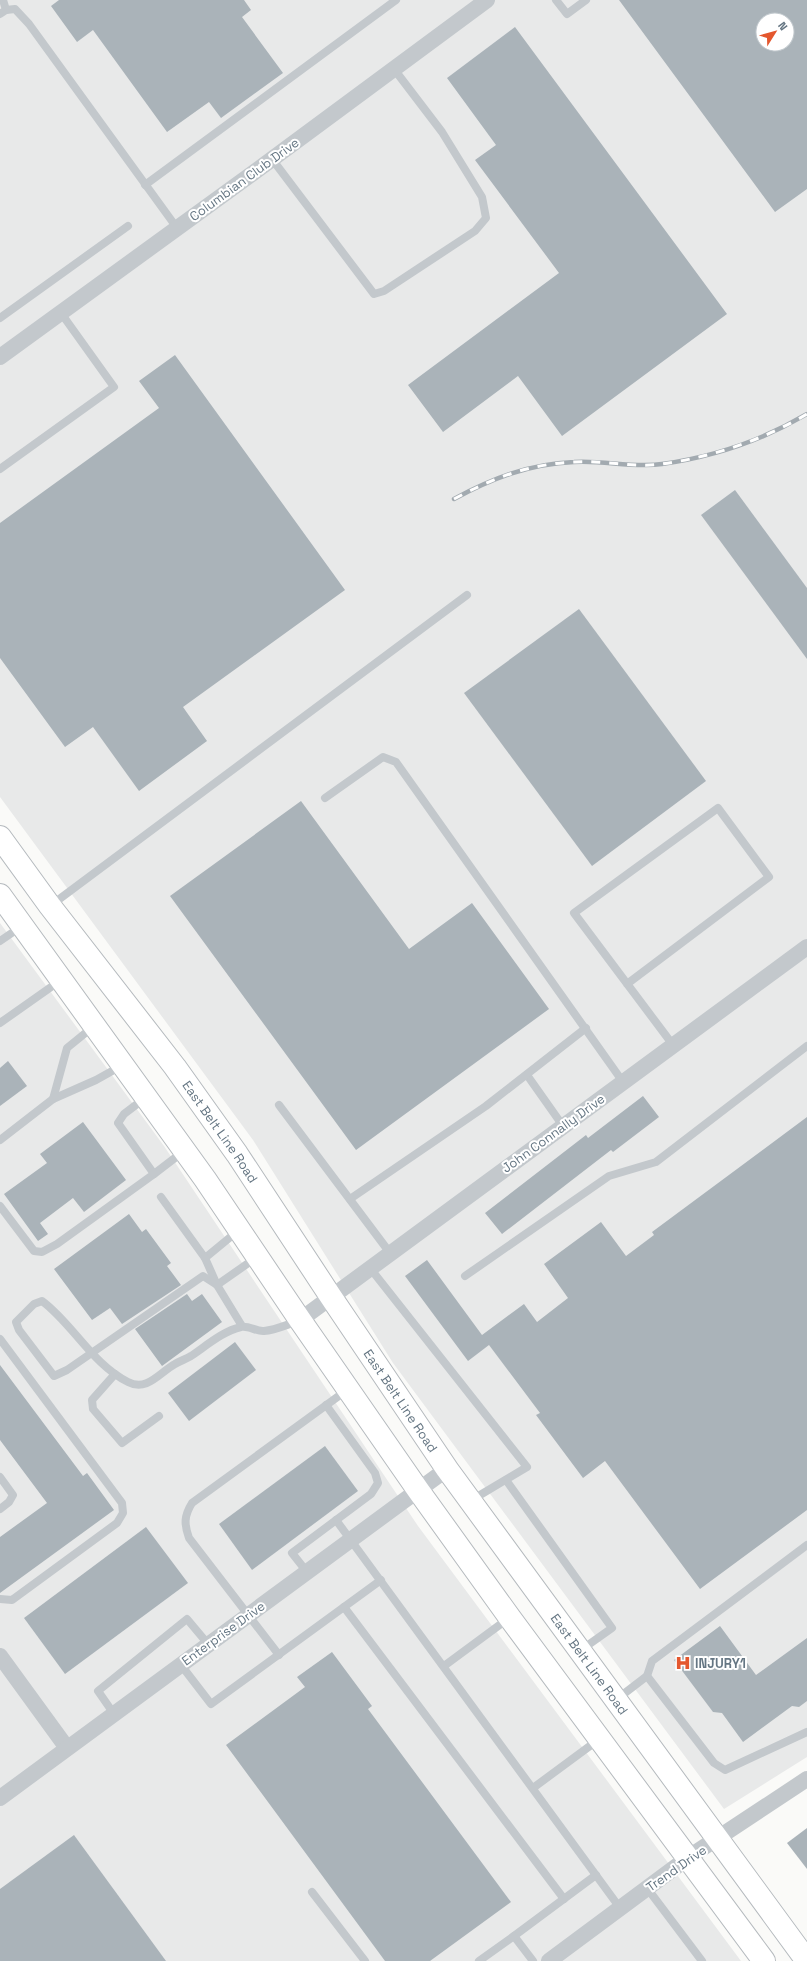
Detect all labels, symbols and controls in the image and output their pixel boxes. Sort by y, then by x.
north arrow [755,12,795,52]
text: N [775,19,791,33]
street label: Columbian Club Drive [186,134,302,225]
street label: East Belt Line Road [178,1077,262,1186]
street label: John Connally Drive [498,1090,608,1177]
street label: East Belt Line Road [360,1346,441,1456]
street label: Enterprise Drive [178,1597,268,1669]
street label: East Belt Line Road [547,1610,632,1718]
hospital icon: INJURY1 [674,1654,692,1672]
place label: INJURY1 [695,1655,746,1672]
street label: Trend Drive [643,1841,710,1895]

